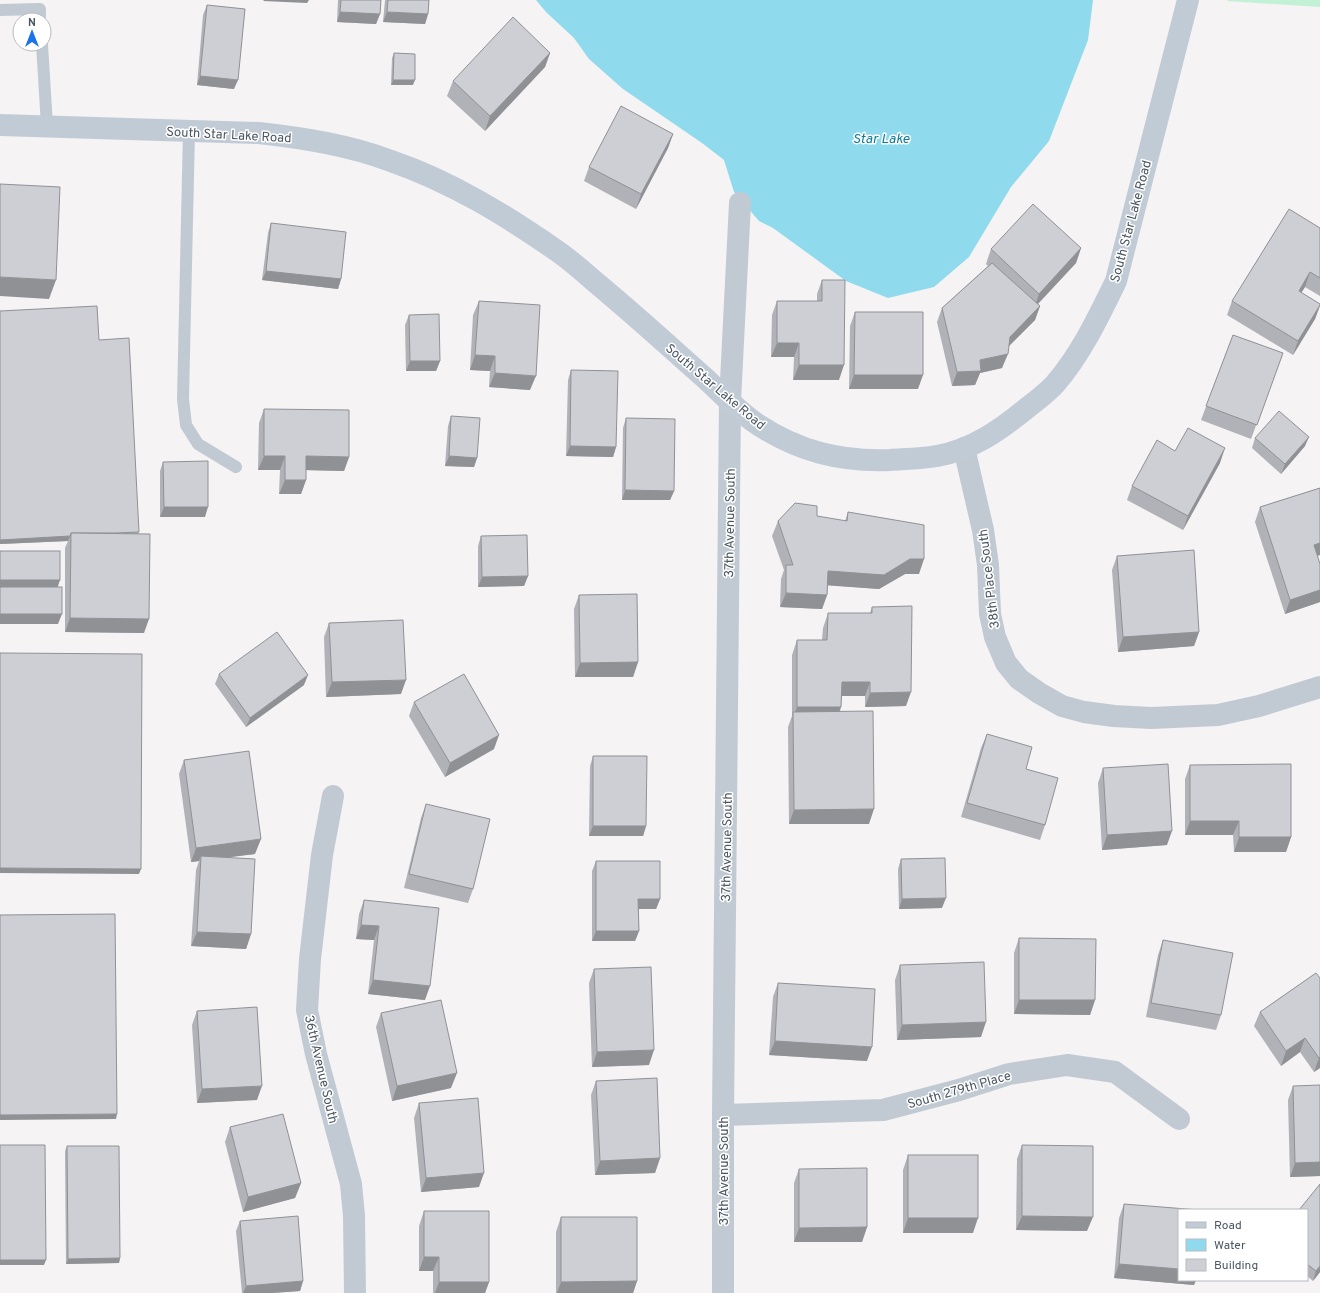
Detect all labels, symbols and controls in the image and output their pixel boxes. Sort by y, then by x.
north arrow [12,12,52,52]
text: N [28,16,36,30]
street label: South Star Lake Road [166,125,292,147]
water label: Star Lake [852,131,910,148]
street label: South Star Lake Road [1108,159,1156,284]
street label: South Star Lake Road [662,341,768,434]
street label: 37th Avenue South [722,468,740,578]
street label: 38th Place South [976,528,1004,629]
street label: 37th Avenue South [719,792,737,902]
street label: 36th Avenue South [300,1014,340,1125]
street label: South 279th Place [906,1069,1013,1113]
street label: 37th Avenue South [717,1116,733,1226]
legend [1178,1209,1308,1281]
text: Road [1214,1218,1242,1234]
text: Water [1214,1238,1246,1254]
text: Building [1214,1258,1258,1274]

